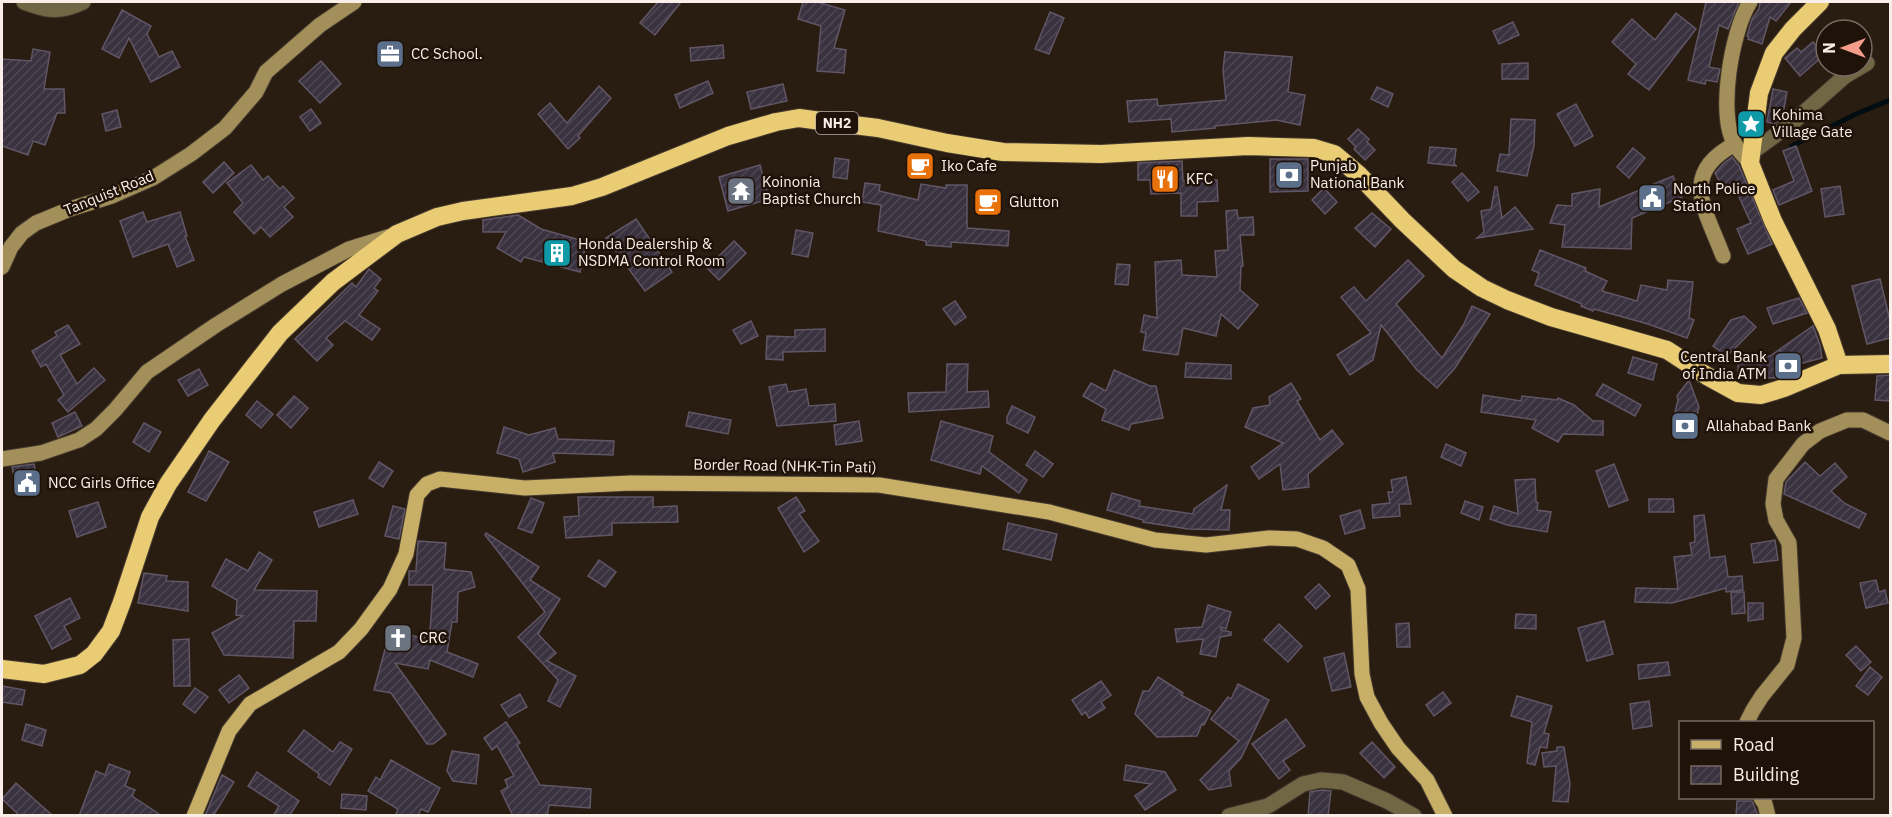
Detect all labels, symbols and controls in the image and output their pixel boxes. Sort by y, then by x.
north arrow [1814,18,1874,78]
office icon: CC School. [374,38,406,70]
text: N [1819,42,1839,54]
place label: CC School. [411,44,483,63]
place label: Kohima Village Gate [1772,105,1852,141]
place icon: Kohima Village Gate [1735,108,1767,140]
road number: NH2 [816,112,858,134]
cafe icon: Iko Cafe [904,150,936,182]
place label: Iko Cafe [941,156,997,175]
place label: Punjab National Bank [1310,156,1405,192]
bank icon: Punjab National Bank [1273,159,1305,191]
restaurant icon: KFC [1149,163,1181,195]
street label: Tanquist Road [61,166,157,219]
place label: KFC [1186,169,1213,188]
place label: Koinonia Baptist Church [762,172,861,208]
temple icon: Koinonia Baptist Church [725,175,757,207]
place label: North Police Station [1673,179,1756,215]
public building icon: North Police Station [1636,182,1668,214]
cafe icon: Glutton [972,186,1004,218]
place label: Glutton [1009,192,1059,211]
place label: Honda Dealership & NSDMA Control Room [578,234,725,270]
building icon: Honda Dealership & NSDMA Control Room [541,237,573,269]
place label: Central Bank of India ATM [1680,347,1767,383]
bank icon: Central Bank of India ATM [1772,350,1804,382]
bank icon: Allahabad Bank [1669,410,1701,442]
place label: Allahabad Bank [1706,416,1812,435]
street label: Border Road (NHK-Tin Pati) [693,454,877,477]
public building icon: NCC Girls Office [11,467,43,499]
place label: NCC Girls Office [48,473,155,492]
church icon: CRC [382,622,414,654]
place label: CRC [419,628,447,647]
legend [1679,721,1874,799]
text: Road [1733,733,1774,756]
text: Building [1733,763,1800,786]

